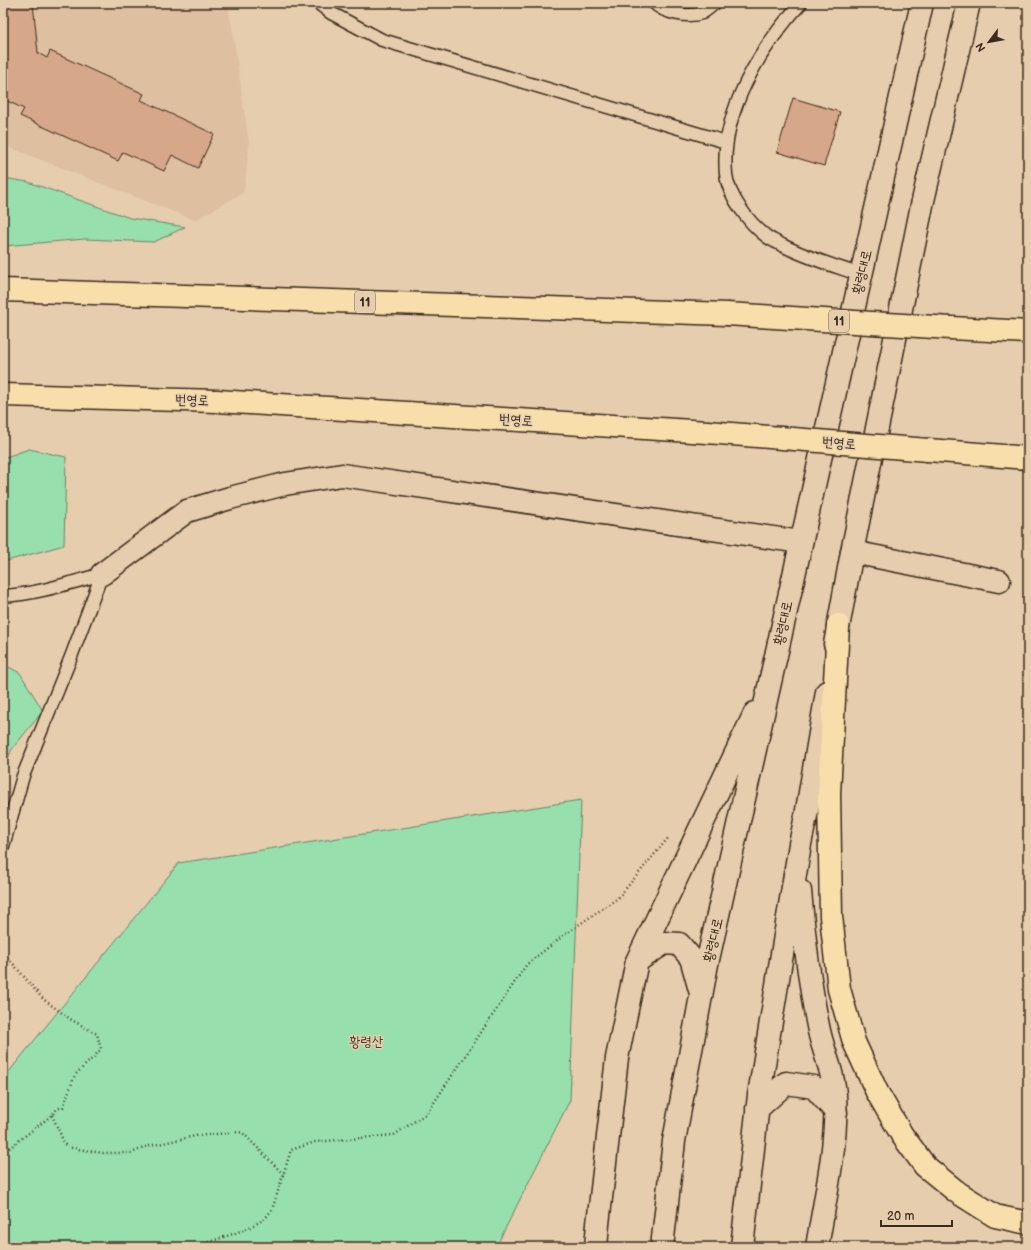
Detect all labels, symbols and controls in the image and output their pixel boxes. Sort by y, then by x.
north arrow [969,22,1009,62]
text: N [973,40,989,54]
street label: 황령대로 [849,248,875,296]
road number: 11 [355,291,375,313]
road number: 11 [829,310,849,332]
street label: 번영로 [175,391,209,409]
street label: 번영로 [499,410,533,430]
street label: 번영로 [821,433,857,453]
street label: 황령대로 [770,599,796,647]
street label: 황령대로 [700,916,726,964]
park label: 황령산 [349,1033,384,1050]
scale bar [881,1202,952,1228]
text: 20 m [887,1209,914,1224]

